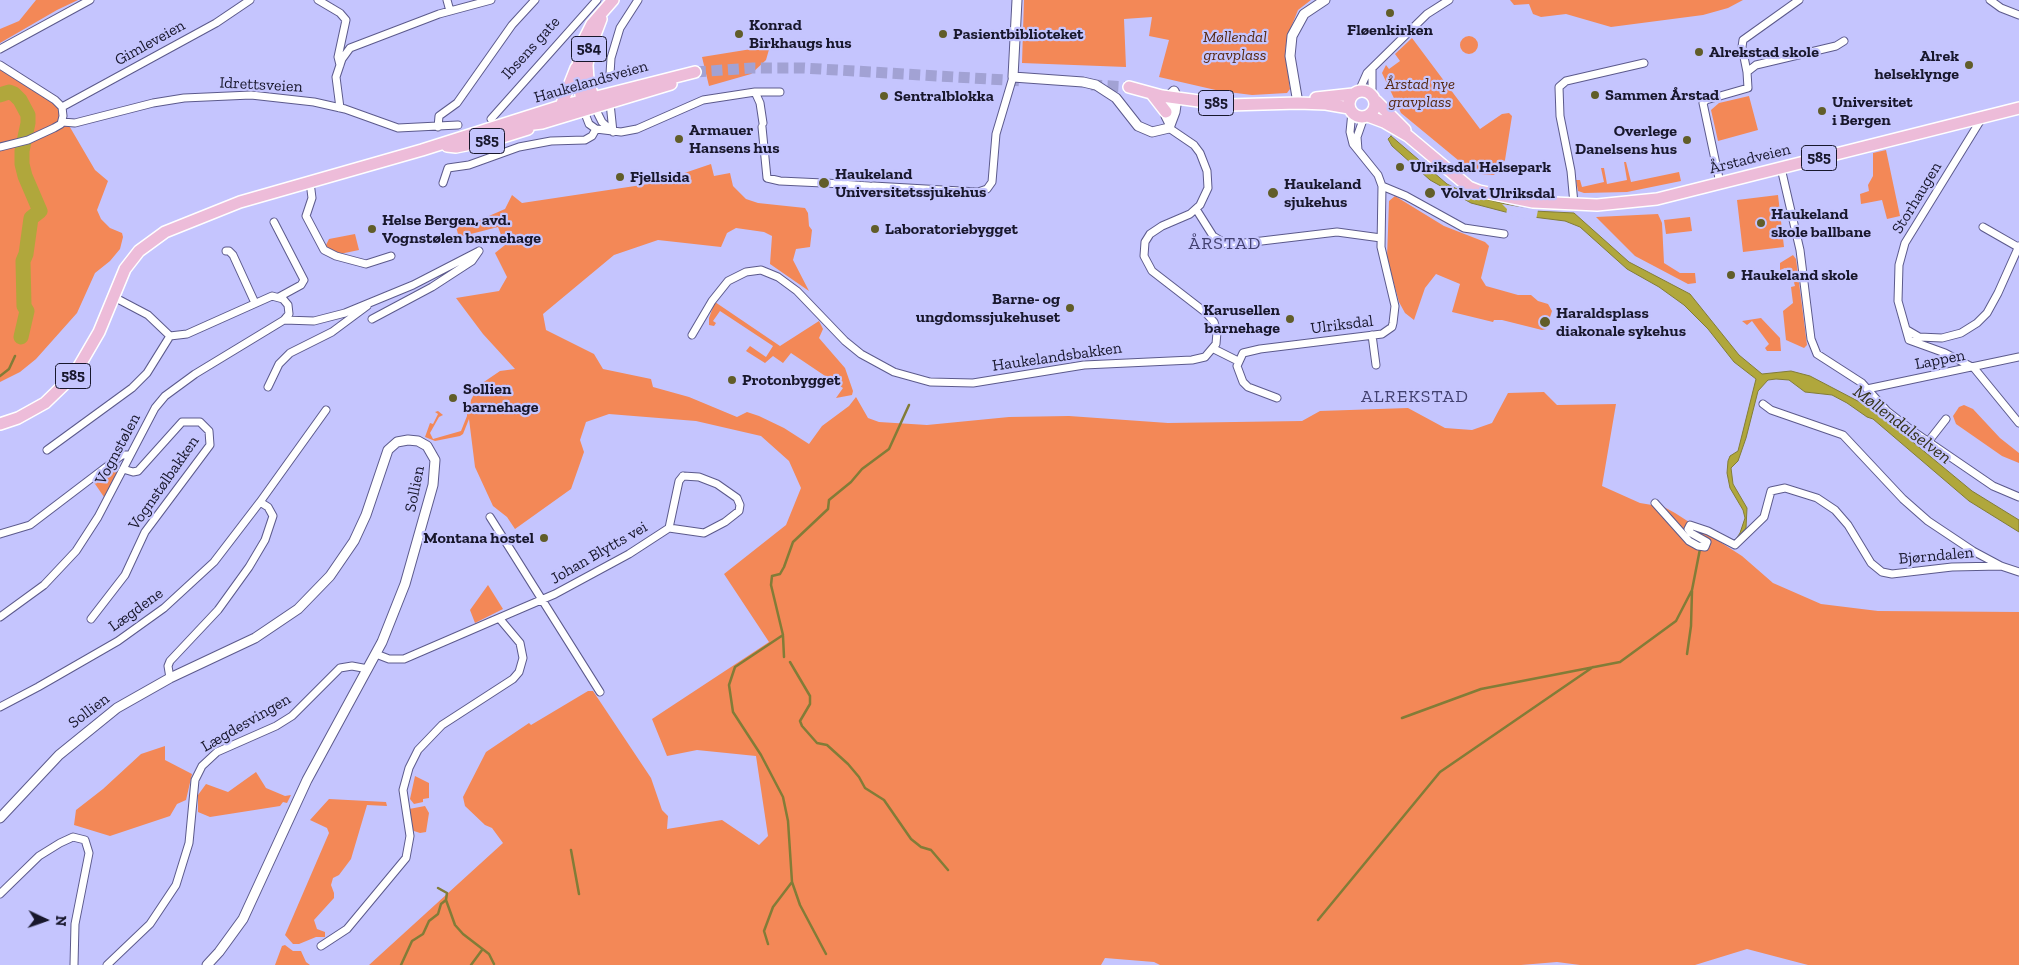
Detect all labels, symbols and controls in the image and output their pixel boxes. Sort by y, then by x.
marker: Fløenkirken [1384,7,1396,19]
street label: Ibsens gate [498,13,564,83]
place label: Konrad Birkhaugs hus [749,15,852,53]
street label: Gimleveien [112,16,188,70]
place label: Fløenkirken [1347,20,1433,40]
place label: Pasientbiblioteket [953,24,1083,44]
park label: Møllendal gravplass [1203,27,1267,65]
marker: Konrad Birkhaugs hus [733,28,745,40]
marker: Pasientbiblioteket [937,28,949,40]
road number: 584 [572,36,606,62]
place label: Alrekstad skole [1709,42,1819,62]
marker: Alrekstad skole [1693,46,1705,58]
place label: Alrek helseklynge [1874,46,1959,84]
street label: Haukelandsveien [532,57,650,107]
marker: Alrek helseklynge [1963,59,1975,71]
street label: Idrettsveien [219,73,303,97]
park label: Årstad nye gravplass [1385,74,1455,112]
place label: Sammen Årstad [1605,85,1719,105]
place label: Sentralblokka [894,86,994,106]
marker: Sammen Årstad [1589,89,1601,101]
marker: Sentralblokka [878,90,890,102]
road number: 585 [1198,90,1234,116]
place label: Universitet i Bergen [1832,92,1913,130]
marker: Universitet i Bergen [1816,105,1828,117]
place label: Armauer Hansens hus [689,120,780,158]
place label: Overlege Danelsens hus [1575,121,1677,159]
road number: 585 [470,128,504,154]
marker: Armauer Hansens hus [673,133,685,145]
marker: Overlege Danelsens hus [1681,134,1693,146]
street label: Årstadveien [1707,140,1793,178]
road number: 585 [1802,146,1836,170]
place label: Ulriksdal Helsepark [1410,157,1551,177]
street label: Storhaugen [1888,159,1946,237]
marker: Ulriksdal Helsepark [1394,161,1406,173]
place label: Haukeland Universitetssjukehus [835,164,986,202]
place label: Fjellsida [630,167,690,187]
marker: Fjellsida [614,171,626,183]
place label: Haukeland sjukehus [1284,174,1361,212]
marker: Haukeland Universitetssjukehus [817,176,831,190]
place label: Volvat Ulriksdal [1441,183,1555,203]
marker: Haukeland sjukehus [1266,186,1280,200]
marker: Volvat Ulriksdal [1423,186,1437,200]
place label: Haukeland skole ballbane [1771,204,1871,242]
place label: Helse Bergen, avd. Vognstølen barnehage [382,210,541,248]
marker: Haukeland skole ballbane [1755,217,1767,229]
place label: Laboratoriebygget [885,219,1018,239]
marker: Helse Bergen, avd. Vognstølen barnehage [366,223,378,235]
marker: Laboratoriebygget [869,223,881,235]
district label: ÅRSTAD [1188,233,1262,255]
place label: Haukeland skole [1741,265,1858,285]
marker: Haukeland skole [1725,269,1737,281]
place label: Barne- og ungdomssjukehuset [916,289,1060,327]
place label: Karusellen barnehage [1203,300,1280,338]
marker: Barne- og ungdomssjukehuset [1064,302,1076,314]
place label: Haraldsplass diakonale sykehus [1556,303,1686,341]
street label: Ulriksdal [1310,312,1374,338]
marker: Karusellen barnehage [1284,313,1296,325]
marker: Haraldsplass diakonale sykehus [1538,315,1552,329]
street label: Haukelandsbakken [991,338,1123,376]
street label: Lappen [1913,346,1967,374]
road number: 585 [56,364,90,388]
place label: Protonbygget [742,370,840,390]
marker: Protonbygget [726,374,738,386]
place label: Sollien barnehage [463,379,538,417]
water label: Møllendalselven [1849,381,1955,469]
district label: ALREKSTAD [1360,386,1470,408]
marker: Sollien barnehage [447,392,459,404]
street label: Vognstølen [91,410,145,488]
street label: Vognstølbakken [125,432,203,534]
street label: Sollien [401,464,429,514]
street label: Johan Blytts vei [547,517,651,589]
place label: Montana hostel [423,528,534,548]
marker: Montana hostel [538,532,550,544]
street label: Bjørndalen [1898,543,1974,569]
street label: Lægdene [105,584,167,636]
street label: Sollien [65,689,113,733]
street label: Lægdesvingen [198,690,294,756]
north arrow [20,895,70,945]
text: N [52,915,69,927]

